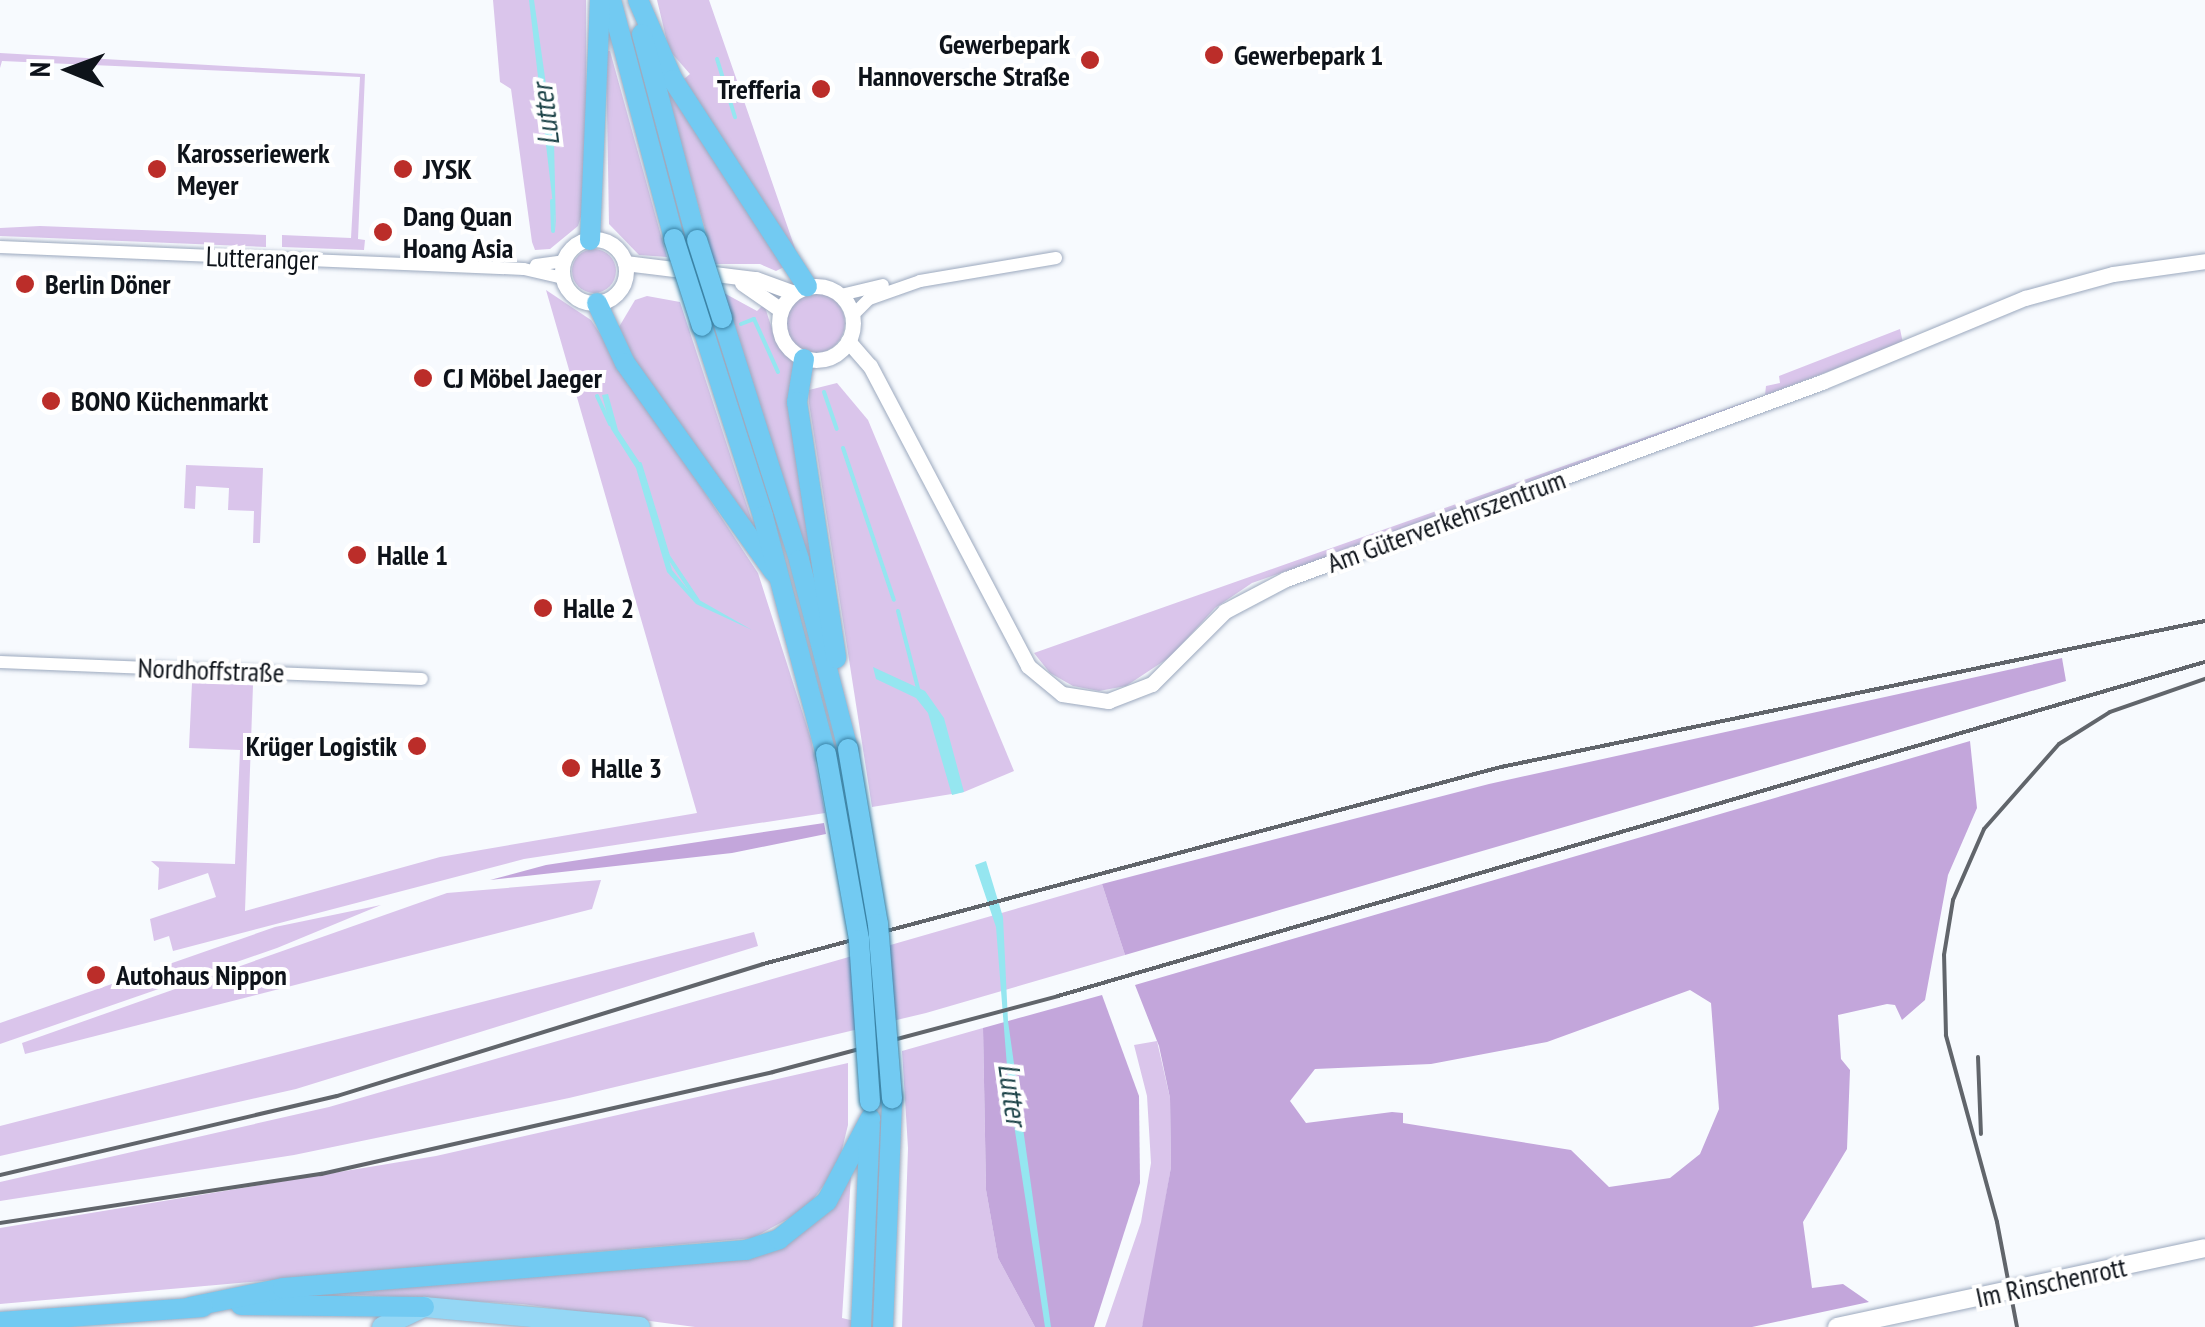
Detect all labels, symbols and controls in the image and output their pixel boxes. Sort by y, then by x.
north arrow [20,20,120,120]
place label: Gewerbepark Hannoversche Straße [858,27,1070,93]
place label: Gewerbepark 1 [1234,38,1384,72]
marker: Gewerbepark 1 [1203,44,1225,66]
marker: Gewerbepark Hannoversche Straße [1079,49,1101,71]
text: N [21,62,58,77]
place label: Trefferia [717,72,801,106]
marker: Trefferia [810,78,832,100]
water label: Lutter [523,82,567,148]
place label: Karosseriewerk Meyer [177,136,330,202]
place label: JYSK [423,152,472,186]
marker: Karosseriewerk Meyer [146,158,168,180]
marker: JYSK [392,158,414,180]
place label: Dang Quan Hoang Asia [403,199,514,265]
marker: Dang Quan Hoang Asia [372,221,394,243]
street label: Lutteranger [205,239,319,277]
place label: Berlin Döner [45,267,171,301]
marker: Berlin Döner [14,273,36,295]
place label: CJ Möbel Jaeger [443,361,602,395]
marker: CJ Möbel Jaeger [412,367,434,389]
place label: BONO Küchenmarkt [71,384,269,418]
marker: BONO Küchenmarkt [40,390,62,412]
street label: Am Güterverkehrszentrum [1322,462,1570,580]
place label: Halle 1 [377,538,448,572]
marker: Halle 1 [346,544,368,566]
place label: Halle 2 [563,591,634,625]
marker: Halle 2 [532,597,554,619]
street label: Nordhoffstraße [137,651,285,689]
place label: Krüger Logistik [246,729,397,763]
marker: Krüger Logistik [406,735,428,757]
place label: Halle 3 [591,751,662,785]
marker: Halle 3 [560,757,582,779]
place label: Autohaus Nippon [116,958,287,992]
marker: Autohaus Nippon [85,964,107,986]
water label: Lutter [991,1061,1035,1127]
street label: Im Rinschenrott [1973,1250,2129,1314]

